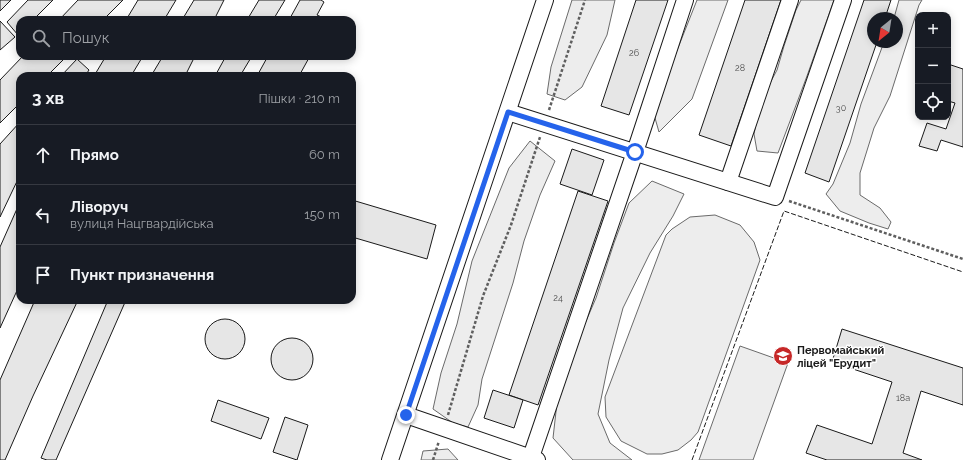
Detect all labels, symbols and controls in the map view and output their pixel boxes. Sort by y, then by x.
north arrow [867,12,903,48]
map controls [915,12,951,120]
button: + [915,12,951,48]
search box [16,16,356,60]
icon: search [30,27,52,49]
text: Пошук [62,29,110,47]
house number: 26 [629,48,640,58]
button: − [915,48,951,84]
house number: 28 [735,63,745,73]
button: locate [915,84,951,120]
text: 3 хв [32,88,64,108]
text: Пішки · 210 m [258,91,340,106]
house number: 30 [836,103,847,113]
route start [626,143,644,161]
icon: ahead [32,144,54,166]
text: Прямо [70,146,119,164]
text: 60 m [309,147,340,162]
text: Ліворуч [70,198,128,216]
icon: left [32,204,54,226]
text: 150 m [304,207,340,222]
text: вулиця Нацгвардійська [70,216,214,231]
icon: arrive [32,264,54,286]
text: Пункт призначення [70,266,214,284]
house number: 24 [553,293,563,303]
place label: Первомайський ліцей "Ерудит" [797,344,885,370]
school or university icon: Первомайський ліцей "Ерудит" [772,345,794,367]
house number: 18а [896,393,910,403]
route end [397,406,415,424]

